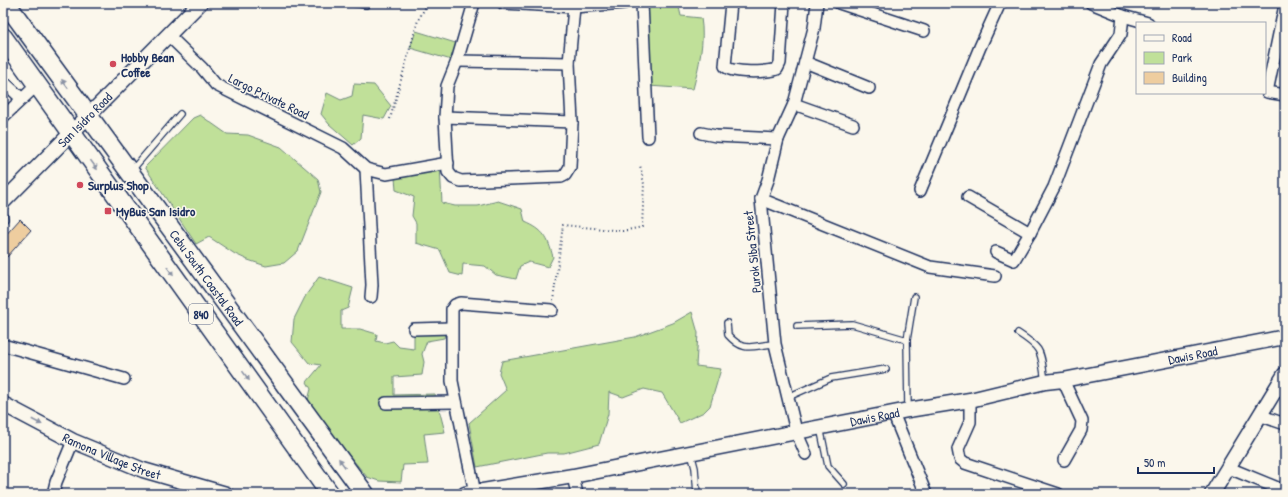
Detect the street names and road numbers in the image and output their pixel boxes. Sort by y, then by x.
street label: Largo Private Road [226,69,312,123]
street label: San Isidro Road [53,88,116,151]
street label: Purok Siba Street [739,209,765,294]
street label: Cebu South Coastal Road [165,226,248,329]
road number: 840 [189,304,213,324]
street label: Dawis Road [1167,341,1219,368]
street label: Dawis Road [849,403,901,430]
street label: Ramona Village Street [60,428,164,484]

